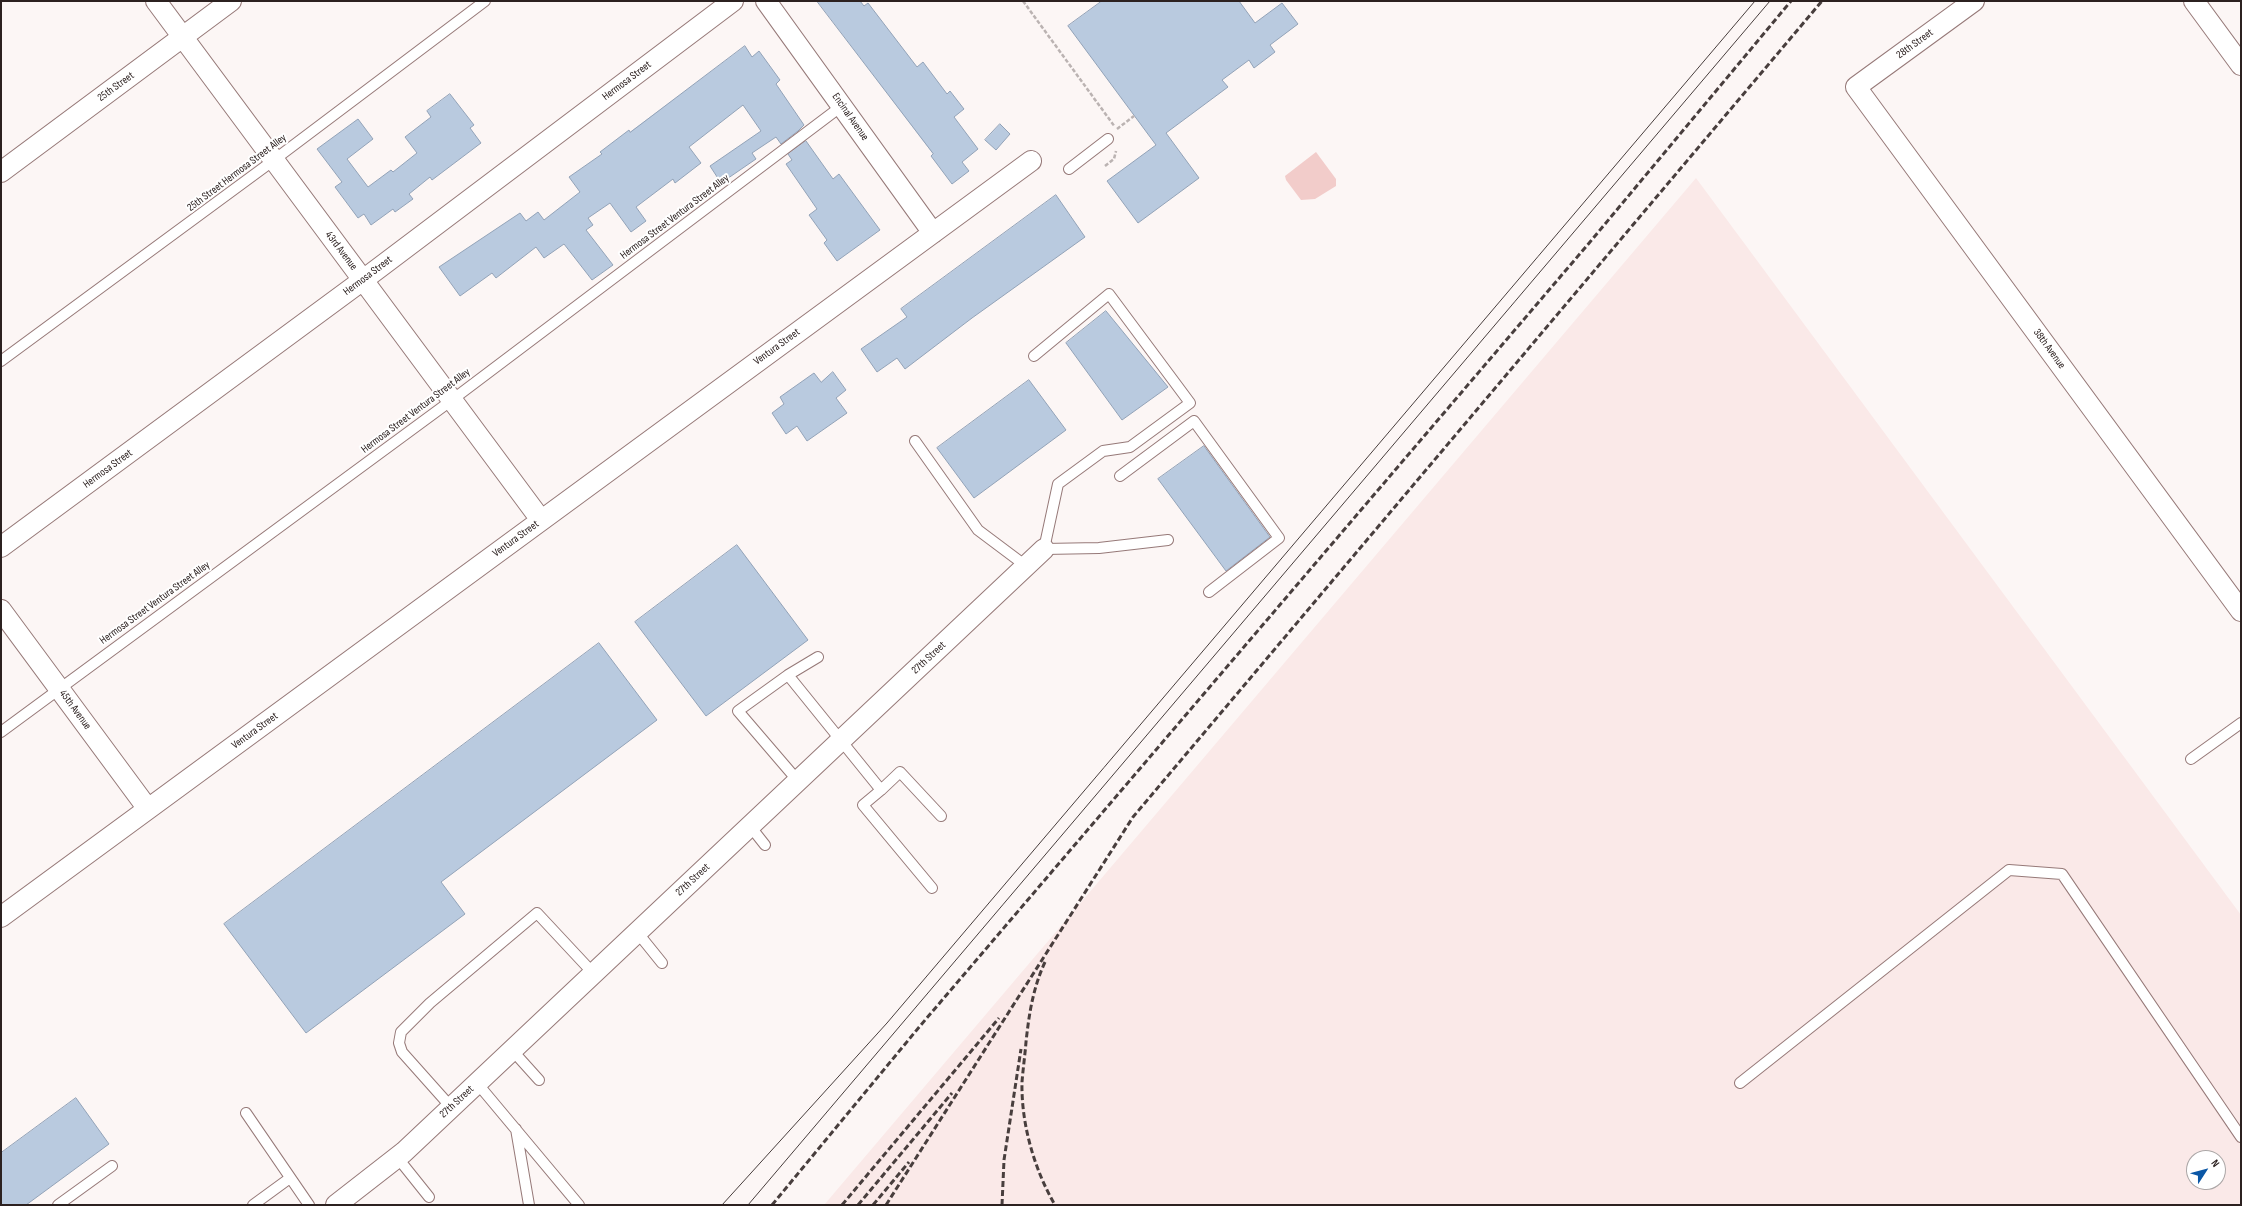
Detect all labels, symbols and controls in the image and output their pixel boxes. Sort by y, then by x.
street label: 28th Street [1894,26,1936,62]
street label: Hermosa Street [600,58,654,104]
street label: 25th Street [95,69,137,105]
street label: Encinal Avenue [829,91,871,143]
street label: 25th Street Hermosa Street Alley [185,131,289,215]
street label: Hermosa Street Ventura Street Alley [618,172,732,262]
street label: 43rd Avenue [322,229,360,273]
street label: Hermosa Street [341,253,395,299]
street label: Ventura Street [751,326,803,368]
street label: 38th Avenue [2030,326,2068,372]
street label: Hermosa Street Ventura Street Alley [359,366,473,456]
street label: Hermosa Street [81,447,135,491]
street label: Ventura Street [490,518,542,560]
street label: Hermosa Street Ventura Street Alley [97,559,213,647]
street label: 27th Street [909,639,949,677]
street label: 45th Avenue [56,688,94,732]
street label: Ventura Street [229,710,281,752]
street label: 27th Street [673,861,713,899]
street label: 27th Street [437,1083,477,1121]
north arrow [2186,1150,2226,1190]
text: N [2208,1157,2222,1169]

